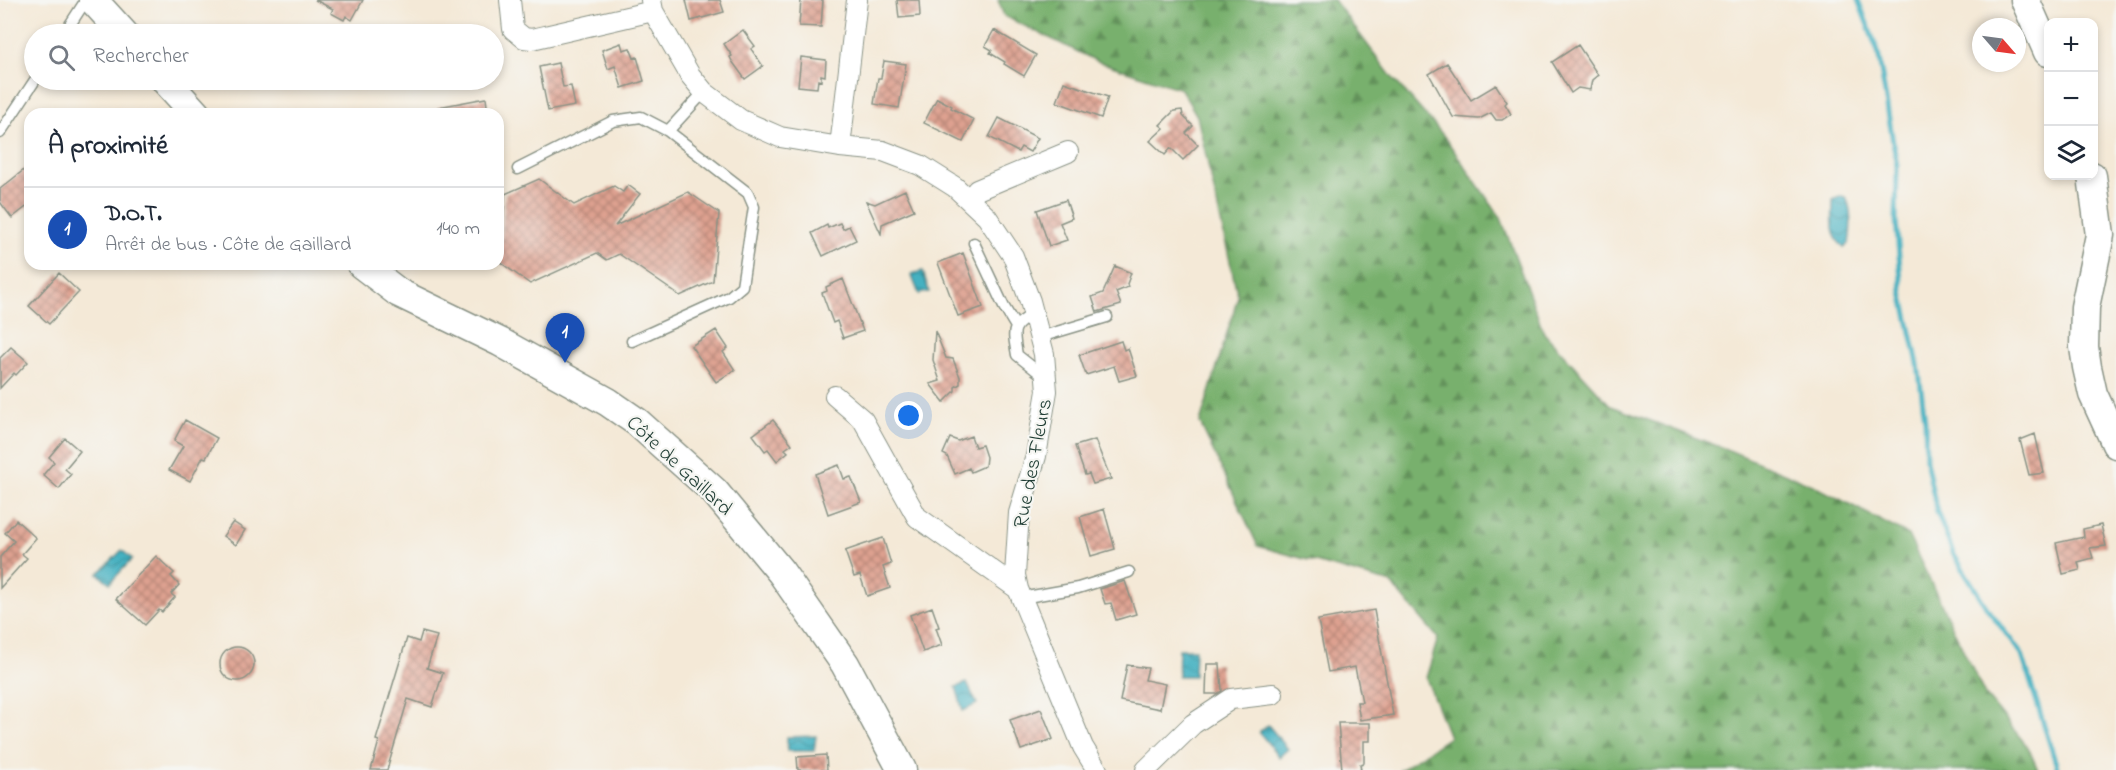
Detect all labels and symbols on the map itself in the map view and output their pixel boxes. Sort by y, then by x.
north arrow [1972,18,2026,72]
pin: 1 [546,314,584,363]
street label: Rue des Fleurs [1007,396,1061,531]
your location [894,401,923,430]
street label: Côte de Gaillard [619,409,739,524]

